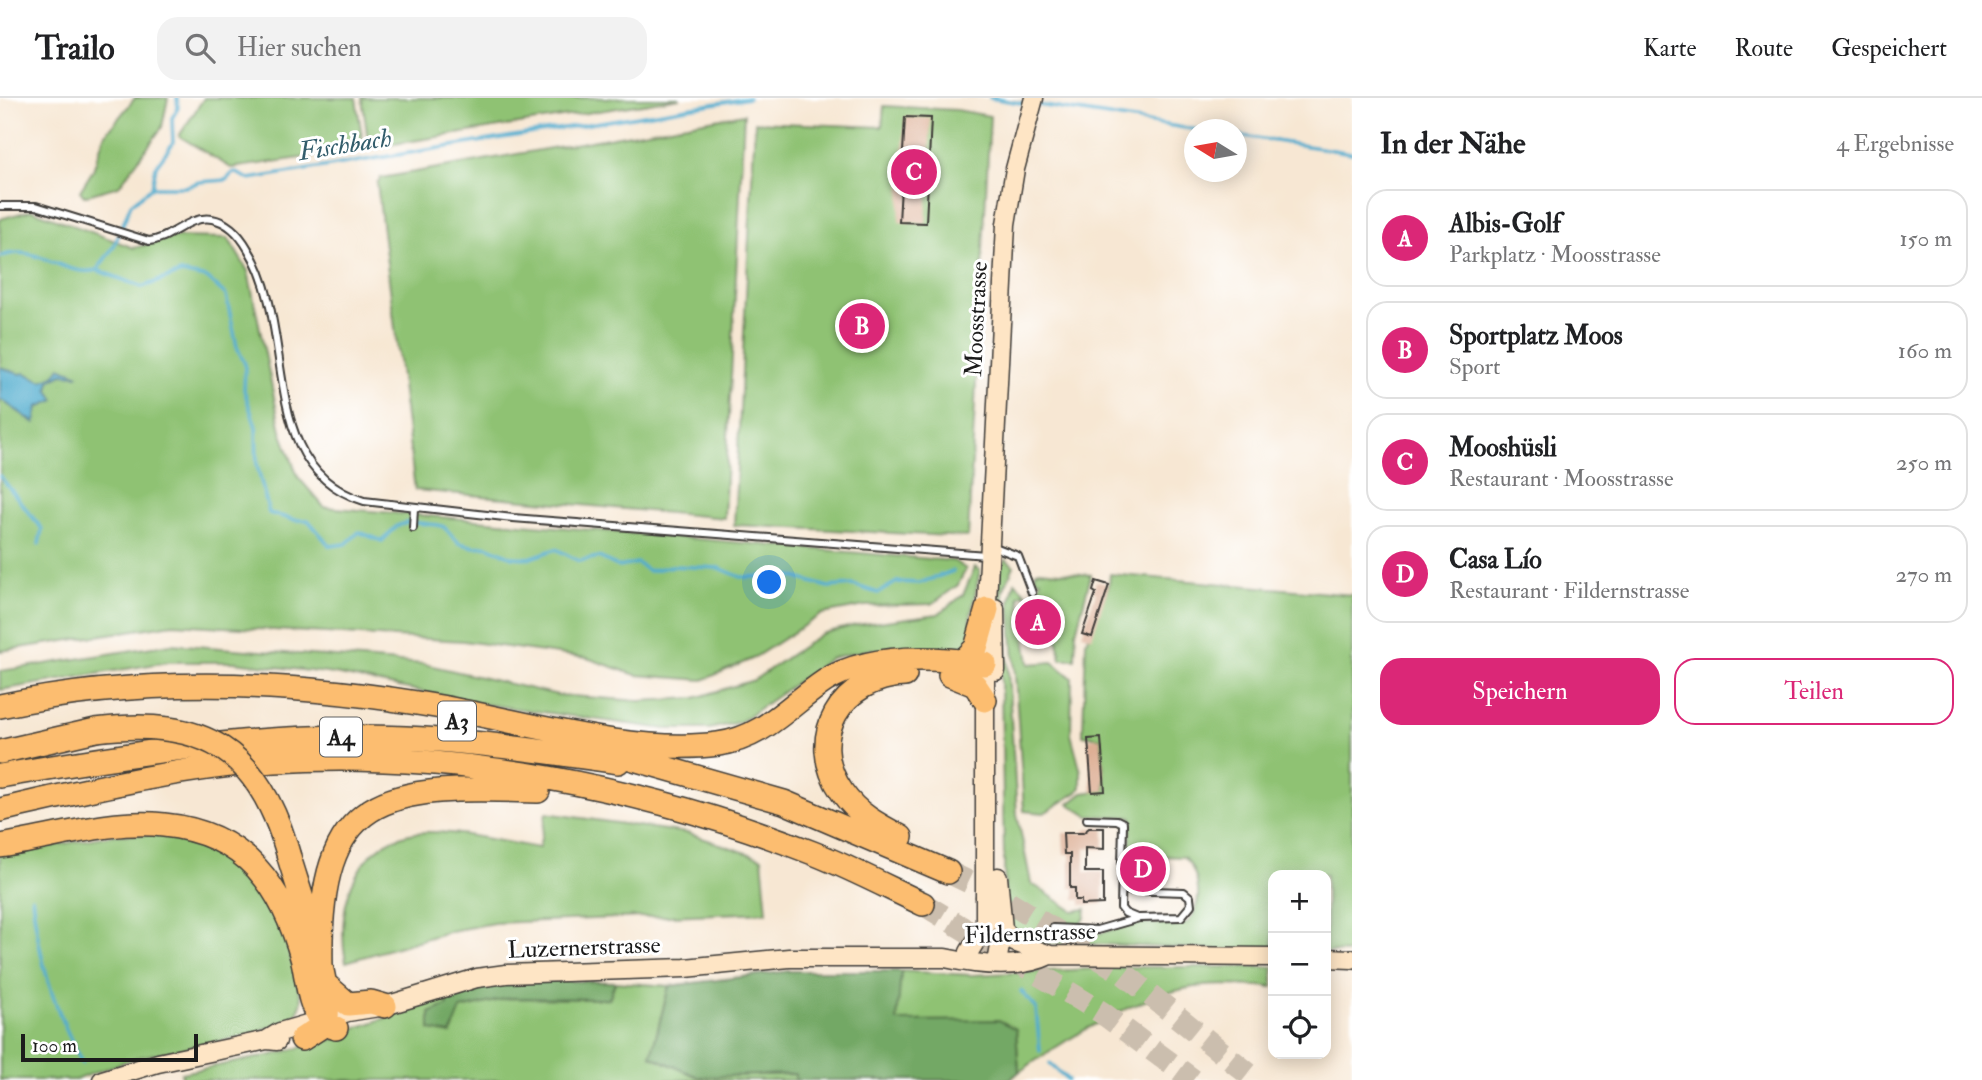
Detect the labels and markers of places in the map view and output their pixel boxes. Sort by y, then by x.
pin: C [891,146,937,198]
pin: B [839,300,885,352]
pin: A [1015,596,1061,648]
pin: D [1120,843,1166,895]

